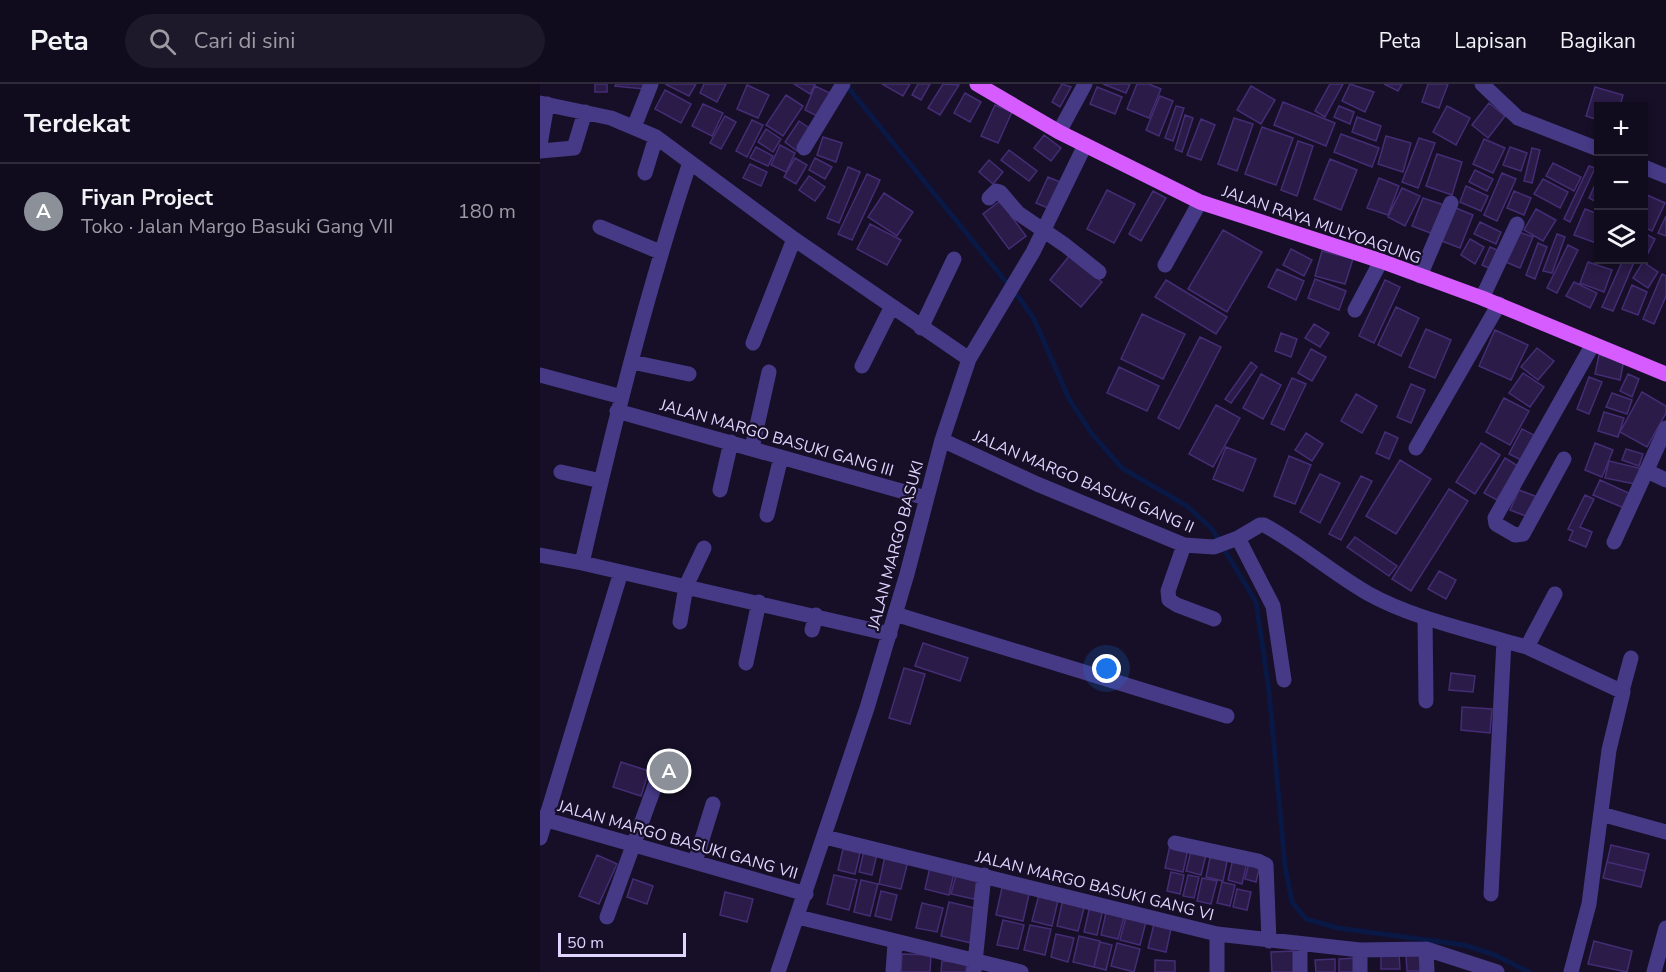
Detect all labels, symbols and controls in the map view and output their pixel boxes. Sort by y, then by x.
search box [125,14,545,68]
text: Peta [30,22,89,60]
icon: search [146,25,179,58]
text: Cari di sini [194,26,295,56]
text: Peta [1379,27,1421,55]
text: Lapisan [1454,27,1527,55]
text: Bagikan [1560,27,1636,55]
map controls [1594,102,1648,264]
button: + [1594,102,1648,156]
text: Terdekat [24,106,130,141]
button: − [1594,156,1648,210]
street label: JALAN RAYA MULYOAGUNG [1218,180,1424,269]
text: Fiyan Project [81,183,213,213]
text: A [36,198,51,225]
text: 180 m [458,198,516,225]
button: layers [1594,210,1648,264]
text: Toko · Jalan Margo Basuki Gang VII [81,213,393,240]
street label: JALAN MARGO BASUKI GANG III [656,394,896,482]
street label: JALAN MARGO BASUKI GANG II [969,425,1197,539]
street label: JALAN MARGO BASUKI [862,458,929,633]
your location [1092,654,1121,683]
pin: A [650,748,688,794]
street label: JALAN MARGO BASUKI GANG VII [554,795,800,885]
street label: JALAN MARGO BASUKI GANG VI [972,845,1216,926]
scale bar [558,930,686,958]
text: 50 m [567,932,604,954]

